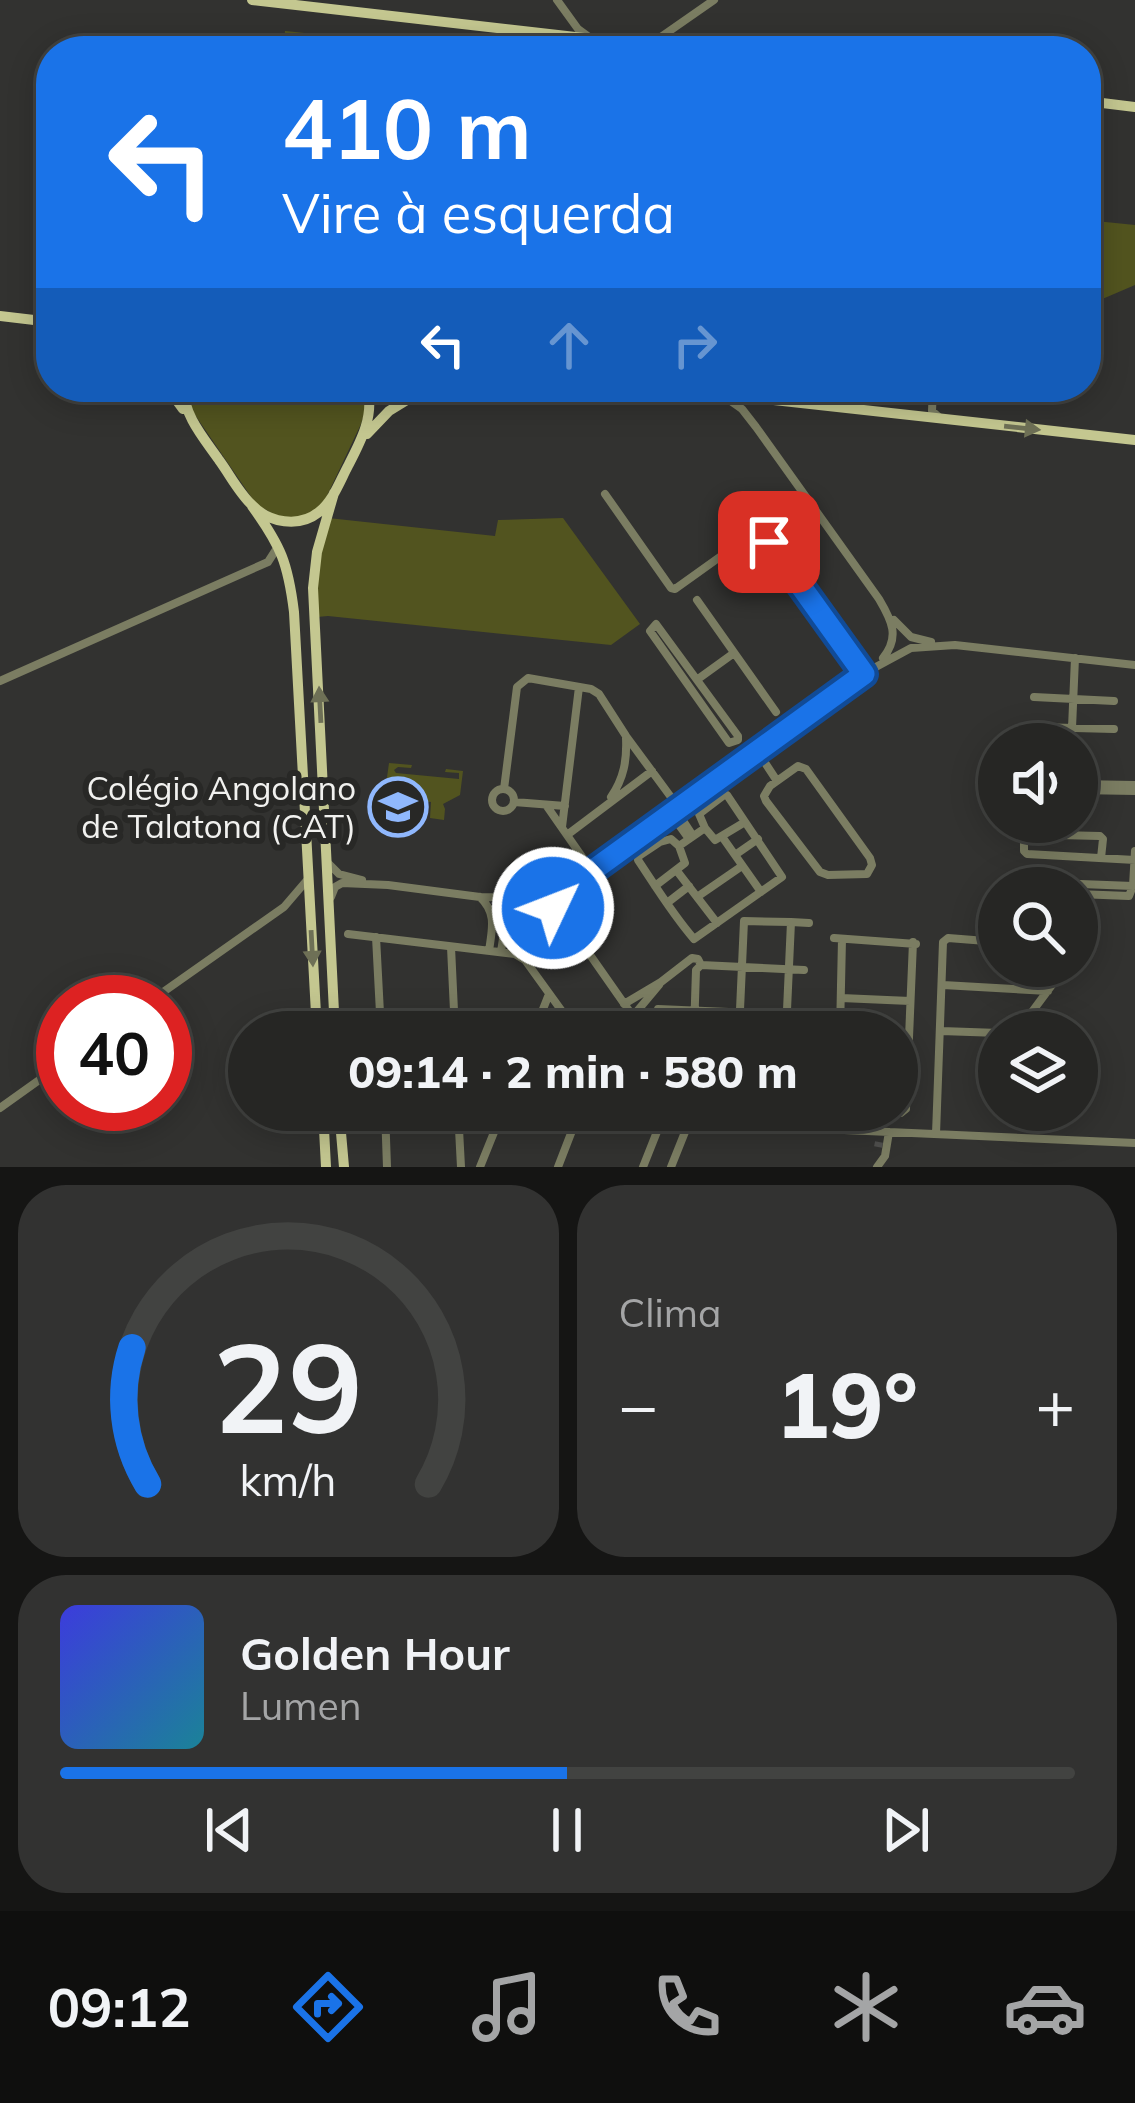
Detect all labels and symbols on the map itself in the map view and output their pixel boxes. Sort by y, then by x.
one-way arrow [1004,419,1041,438]
pin [718,491,820,593]
one-way arrow [310,685,329,723]
place label: Colégio Angolano de Talatona (CAT) [81,767,356,846]
school or university icon: Colégio Angolano de Talatona (CAT) [367,776,429,838]
position arrow [490,845,616,971]
one-way arrow [303,930,322,968]
speed limit sign: 40 [36,975,192,1131]

